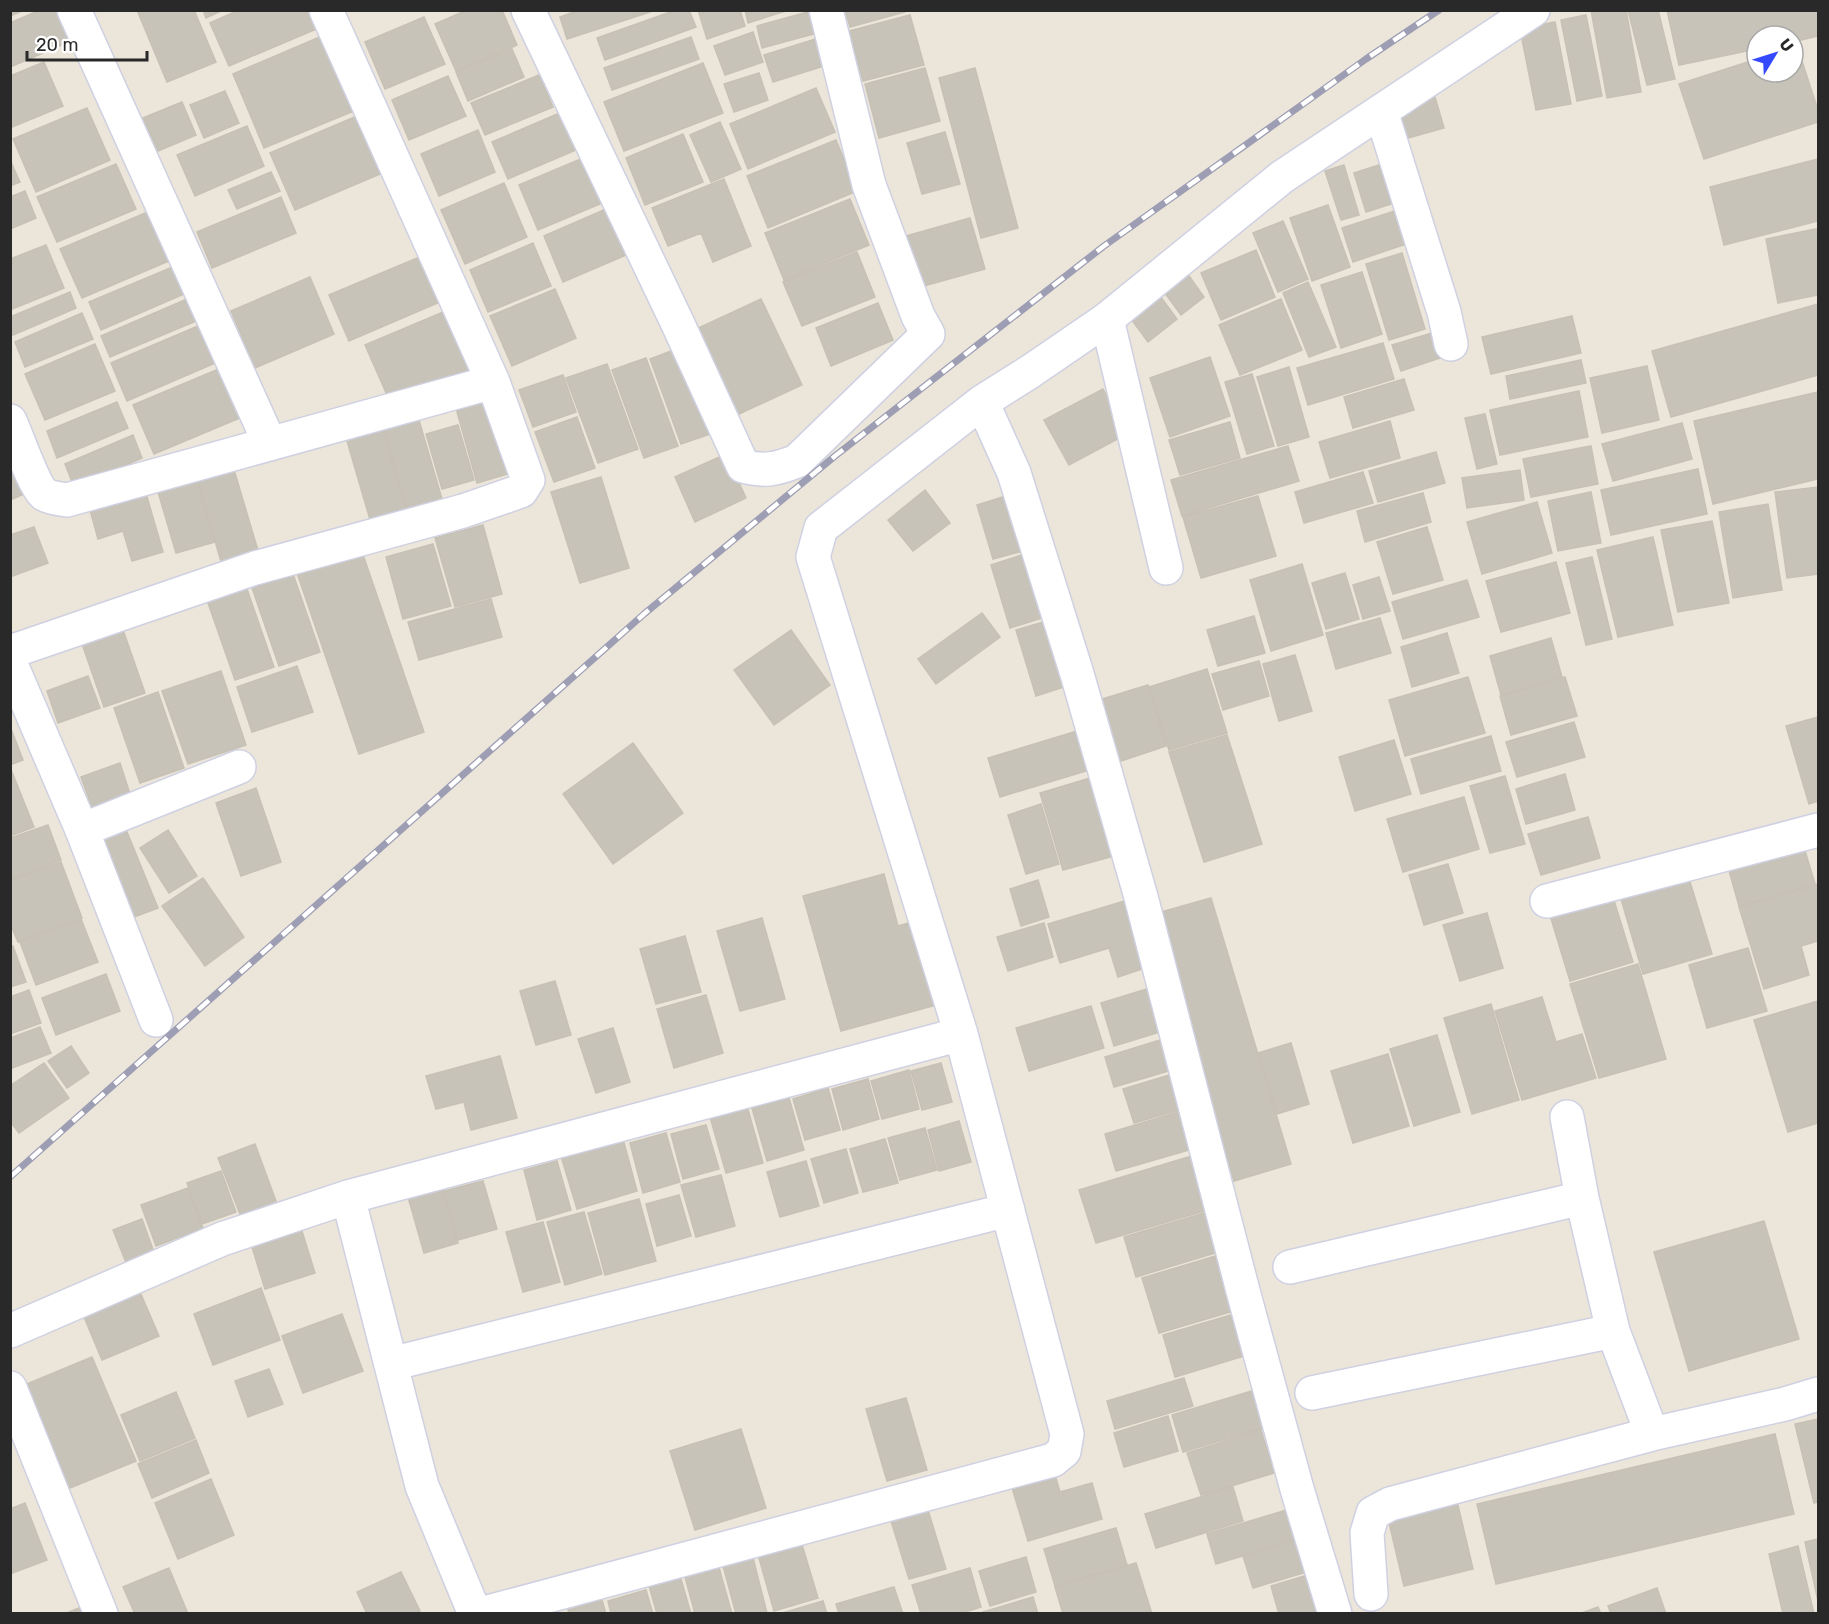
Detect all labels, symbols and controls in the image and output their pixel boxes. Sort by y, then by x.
scale bar [27,24,147,62]
north arrow [1745,24,1805,84]
text: 20 m [36,34,78,56]
text: U [1775,35,1797,55]

